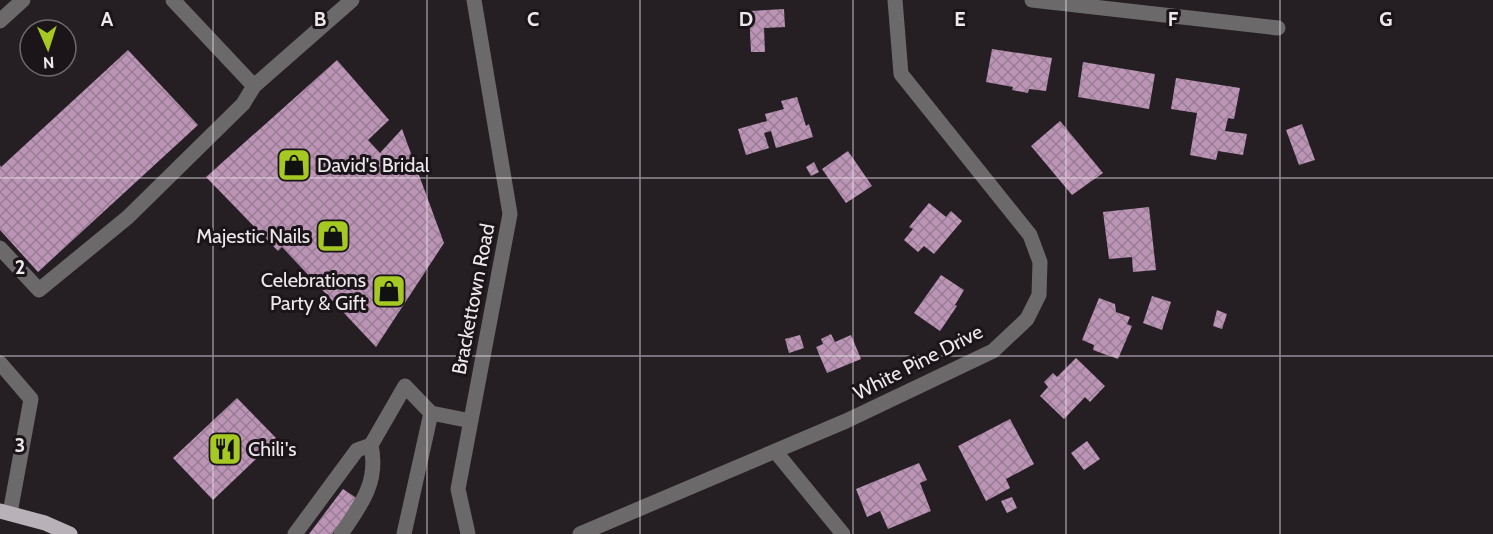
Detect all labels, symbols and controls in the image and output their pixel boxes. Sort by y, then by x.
text: A [101,7,114,31]
text: B [314,7,326,31]
text: C [527,7,539,31]
text: D [739,7,753,31]
text: E [954,7,966,31]
text: F [1168,7,1179,31]
text: G [1379,7,1393,31]
north arrow [18,18,78,78]
text: N [43,53,55,72]
shop icon: David's Bridal [276,147,312,183]
place label: David's Bridal [317,153,430,177]
shop icon: Majestic Nails [315,218,351,254]
street label: Brackettown Road [447,221,499,377]
place label: Majestic Nails [196,224,310,248]
text: 2 [15,255,25,279]
place label: Celebrations Party & Gift [261,268,366,315]
shop icon: Celebrations Party & Gift [371,273,407,309]
street label: White Pine Drive [849,319,987,405]
restaurant icon: Chili's [207,431,243,467]
text: 3 [15,433,25,457]
place label: Chili's [248,437,296,461]

